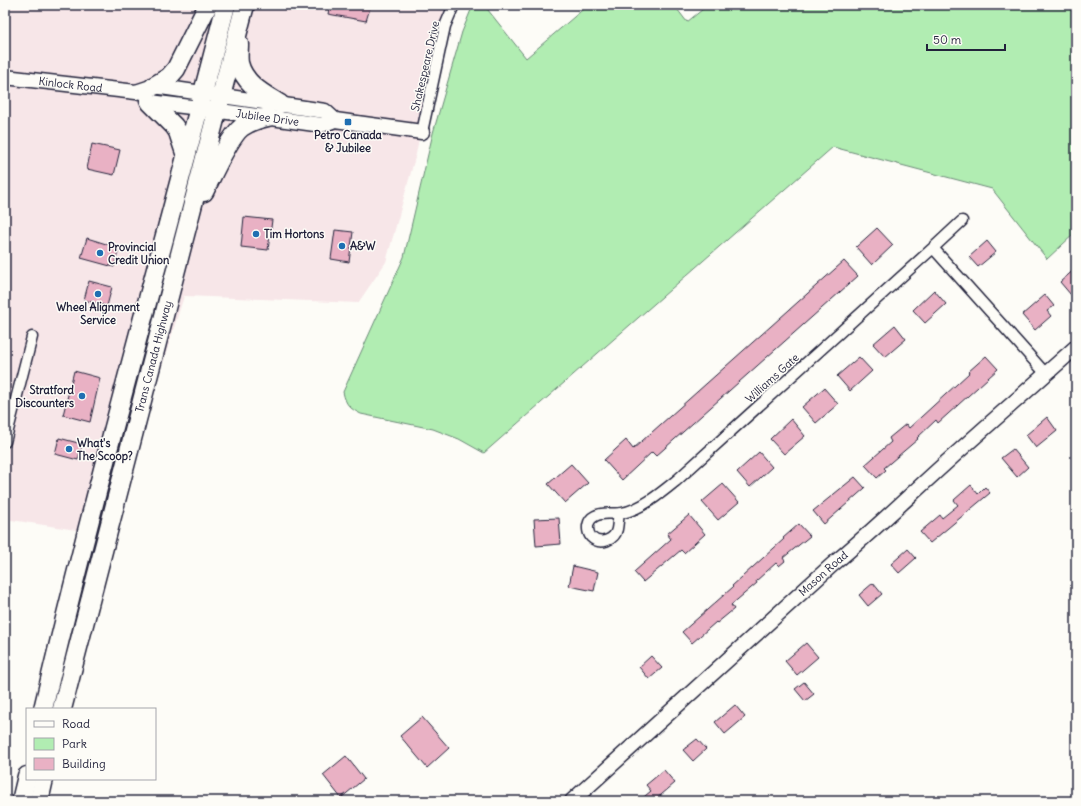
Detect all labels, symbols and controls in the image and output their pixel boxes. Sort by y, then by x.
street label: Shakespeare Drive [408,19,442,113]
scale bar [927,26,1005,52]
text: 50 m [933,32,962,47]
street label: Kinlock Road [38,74,104,95]
street label: Jubilee Drive [235,106,300,129]
marker: Petro Canada & Jubilee [343,117,353,127]
place label: Petro Canada & Jubilee [314,128,383,155]
place label: Tim Hortons [264,227,324,241]
marker: Tim Hortons [251,229,261,239]
place label: A&W [350,239,375,253]
place label: Provincial Credit Union [108,240,170,267]
marker: A&W [337,241,347,251]
marker: Provincial Credit Union [95,248,105,258]
marker: Wheel Alignment Service [93,289,103,299]
street label: Trans Canada Highway [132,299,175,414]
place label: Wheel Alignment Service [56,300,140,327]
street label: Williams Gate [742,350,802,406]
place label: Stratford Discounters [15,383,75,410]
marker: Stratford Discounters [77,391,87,401]
place label: What's The Scoop? [77,436,133,464]
marker: What's The Scoop? [64,444,74,454]
street label: Mason Road [796,547,851,599]
legend [26,708,156,780]
text: Road [62,716,90,731]
text: Park [62,736,87,751]
text: Building [62,756,106,771]

